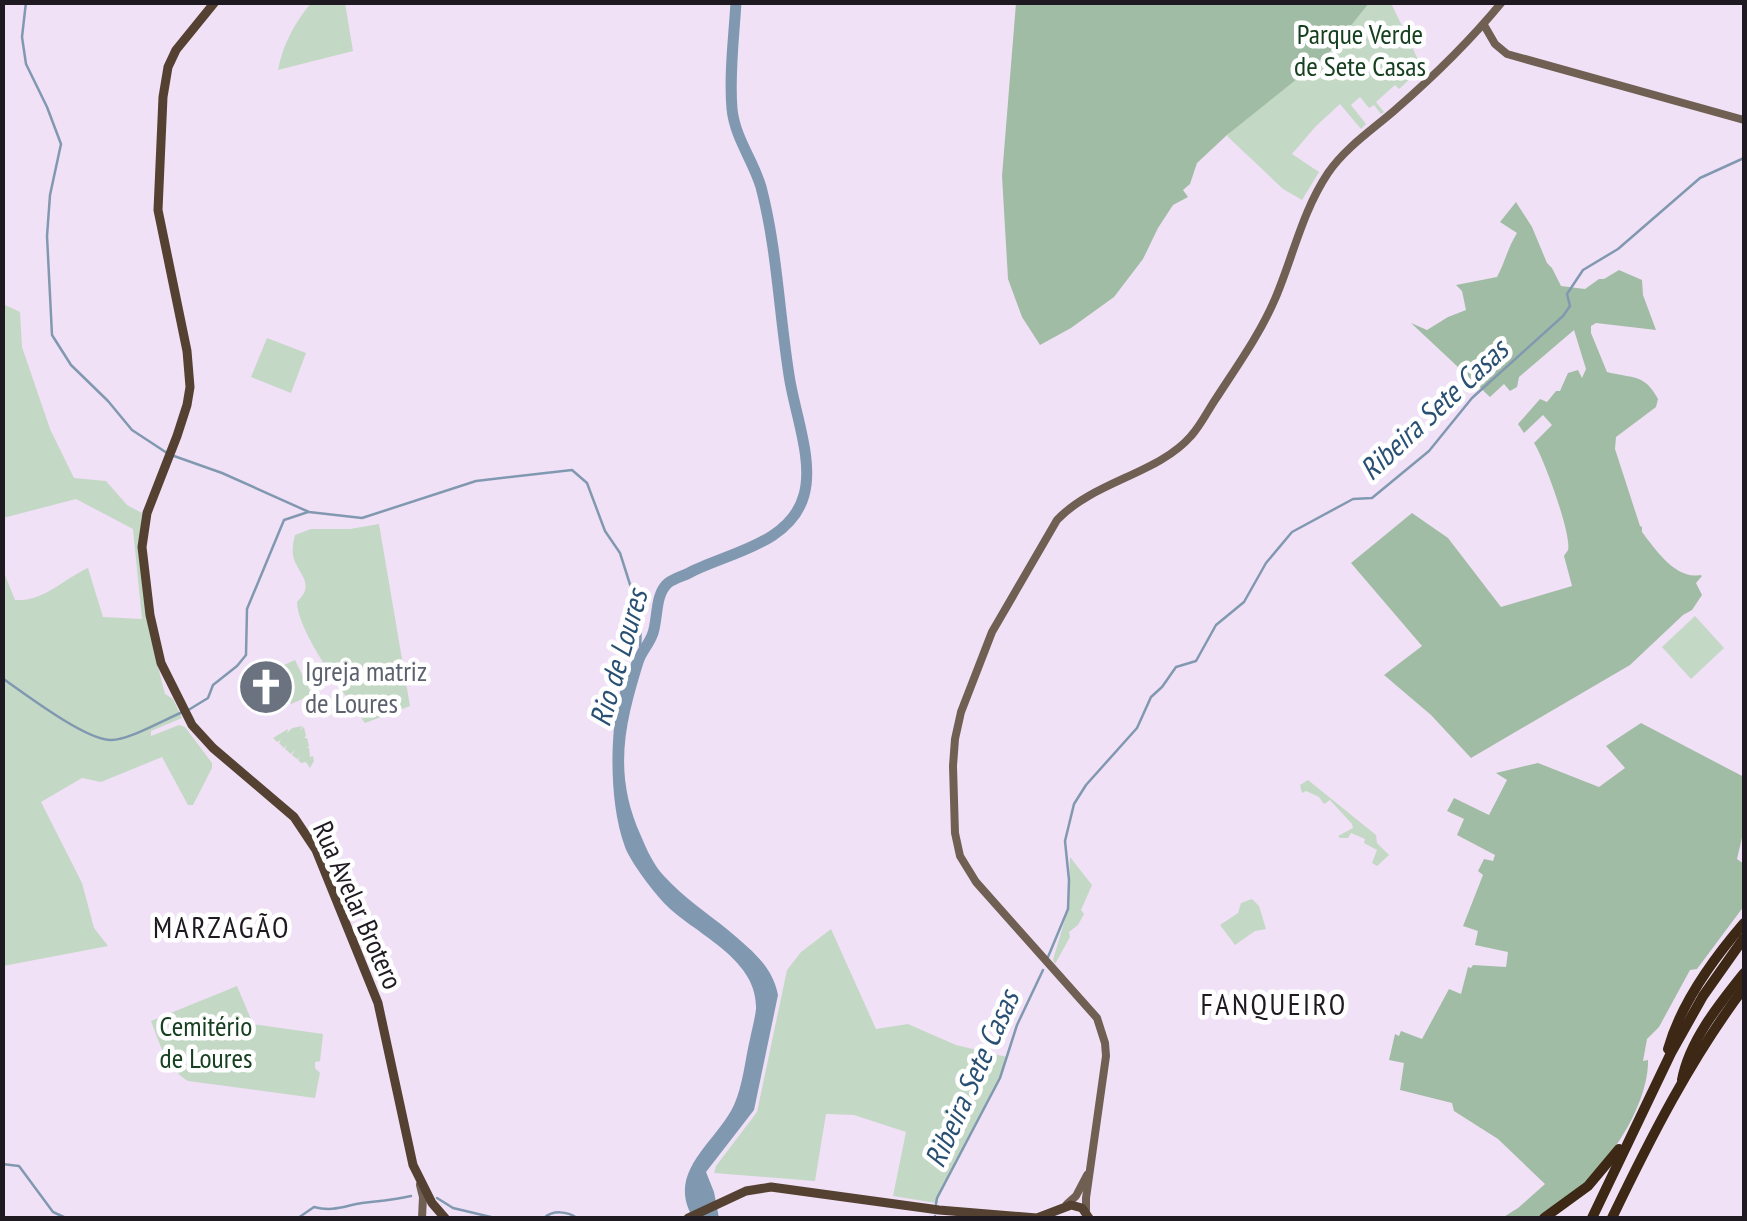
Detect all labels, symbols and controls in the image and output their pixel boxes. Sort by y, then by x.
park label: Parque Verde de Sete Casas [1294,15,1426,84]
water label: Ribeira Sete Casas [1351,328,1517,488]
water label: Rio de Loures [580,582,656,730]
place label: Igreja matriz de Loures [305,652,427,721]
church icon: Igreja matriz de Loures [236,657,296,717]
street label: Rua Avelar Brotero [305,815,412,994]
district label: MARZAGÃO [153,907,291,946]
water label: Ribeira Sete Casas [914,982,1028,1173]
district label: FANQUEIRO [1200,984,1348,1023]
park label: Cemitério de Loures [160,1007,252,1076]

